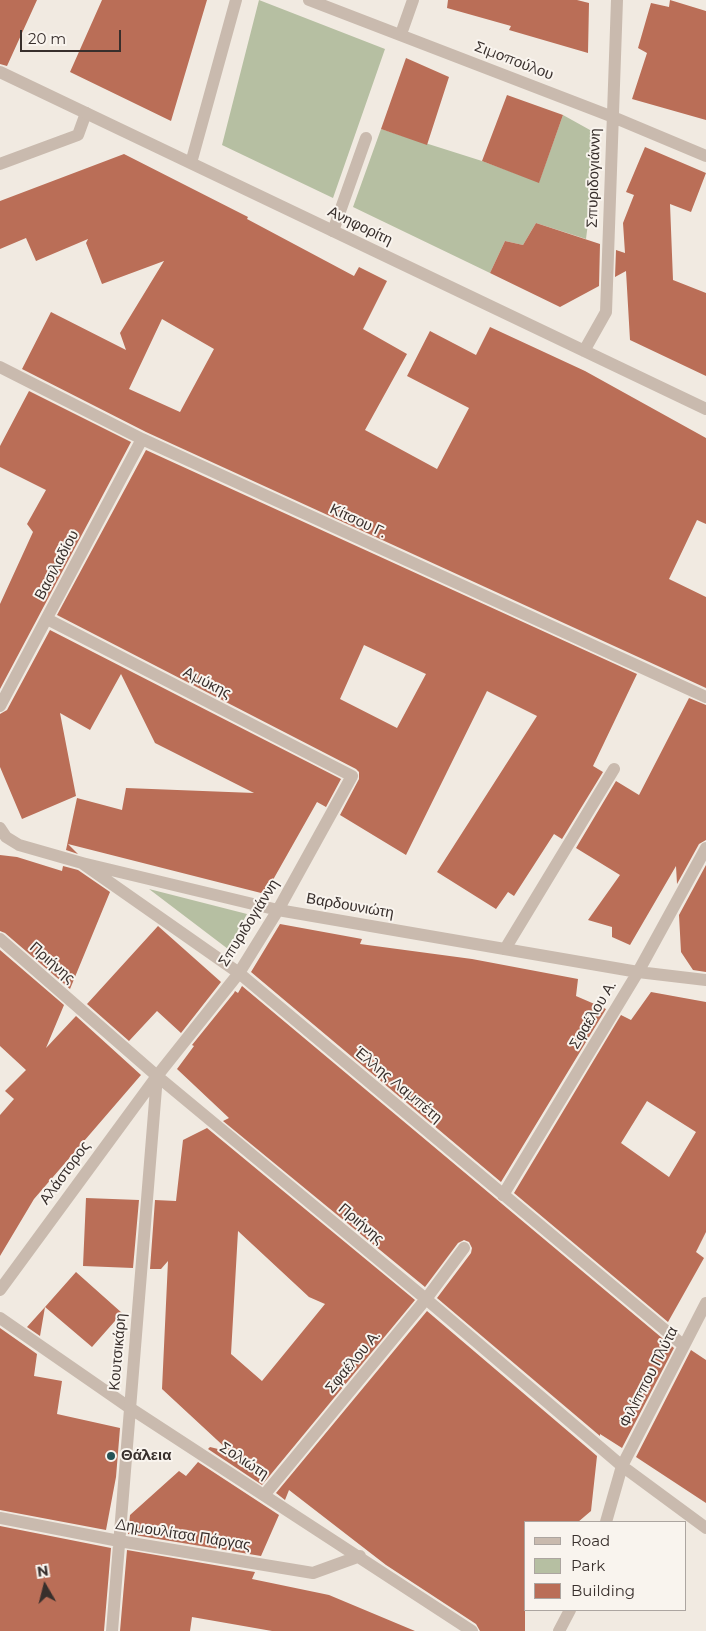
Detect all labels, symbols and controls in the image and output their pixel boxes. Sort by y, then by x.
scale bar [22,20,124,52]
text: 20 m [28,29,66,48]
street label: Σιμοπούλου [472,38,556,84]
street label: Σπυριδογιάννη [583,128,605,228]
street label: Ανηφορίτη [325,203,395,249]
street label: Κίτσου Γ. [327,500,389,542]
street label: Βασιλαδίου [31,527,83,603]
street label: Αμύκης [180,663,234,703]
street label: Σπυριδογιάννη [215,876,283,970]
street label: Βαρδουνιώτη [305,889,395,923]
street label: Πριήνης [26,938,78,988]
street label: Σφαέλου Α. [566,978,620,1052]
street label: Έλλης Λαμπέτη [351,1043,445,1127]
street label: Αλάστορος [36,1138,94,1208]
street label: Πριήνης [334,1200,388,1248]
street label: Κουτσικάρη [106,1313,130,1391]
street label: Φιλίππου Πλύτα [616,1324,682,1430]
street label: Σφαέλου Α. [322,1327,384,1397]
street label: Σολιώτη [216,1439,272,1483]
place label: Θάλεια [121,1447,171,1465]
marker: Θάλεια [105,1450,117,1462]
street label: Δημουλίτσα Πάργας [114,1515,252,1555]
legend [524,1521,686,1611]
text: Road [571,1531,610,1550]
text: Park [571,1556,605,1575]
north arrow [20,1561,70,1611]
text: N [36,1561,50,1581]
text: Building [571,1581,635,1600]

